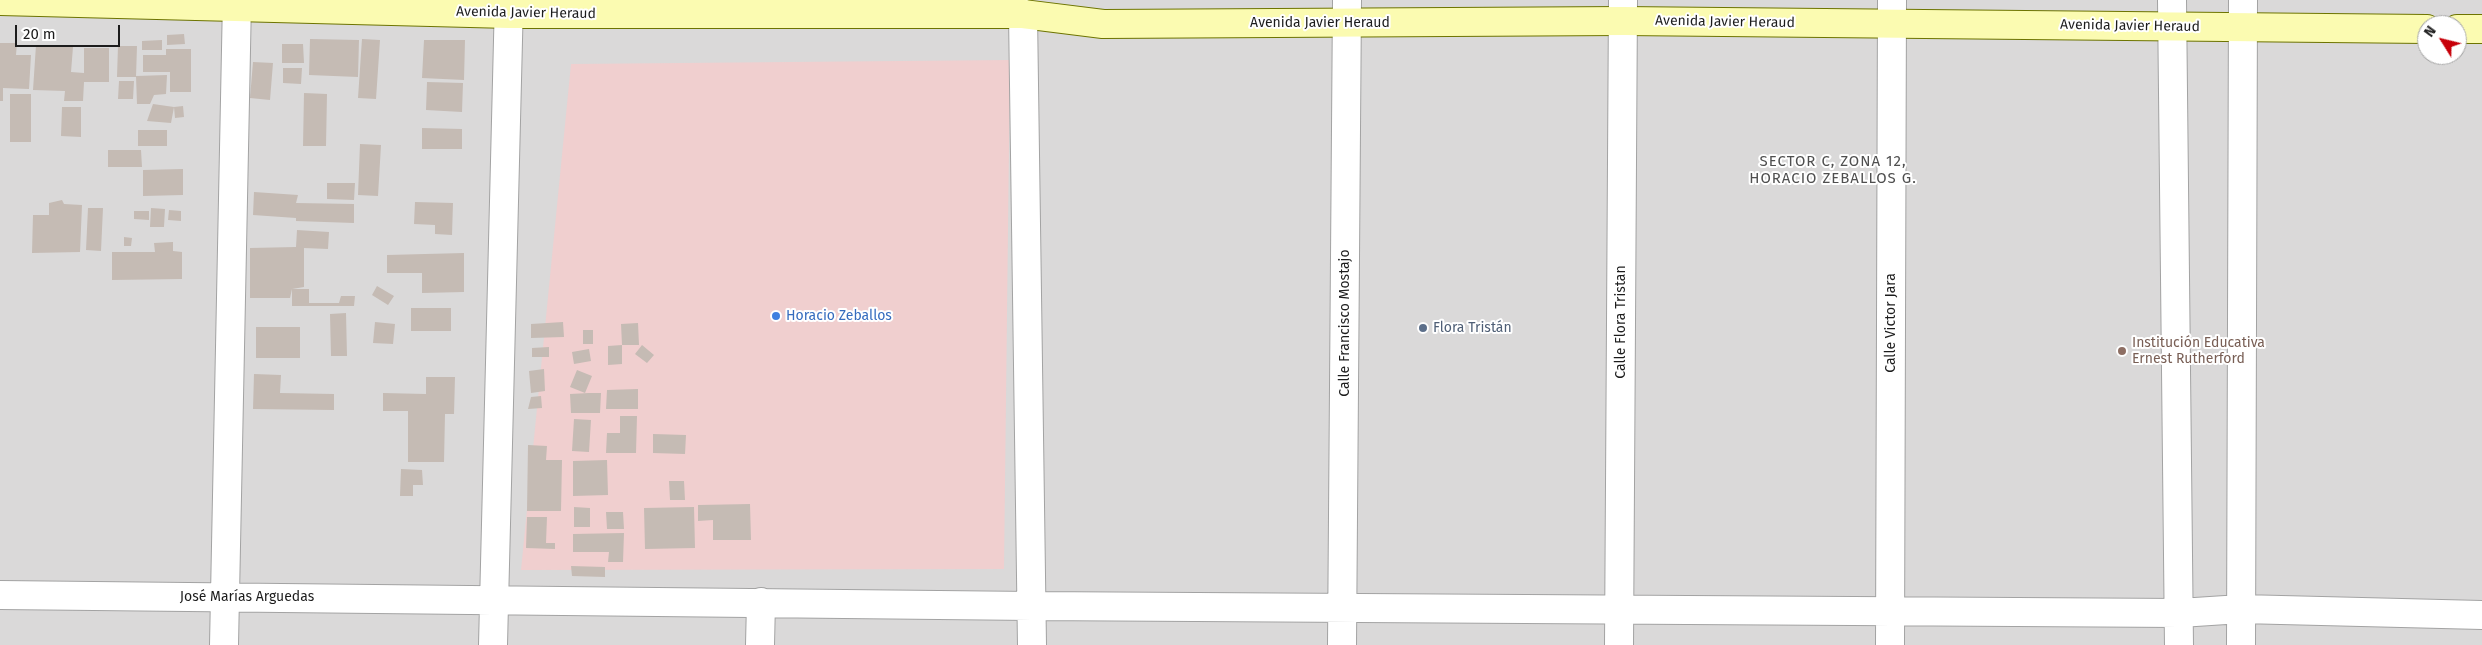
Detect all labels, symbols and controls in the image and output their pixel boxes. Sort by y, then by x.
street label: Avenida Javier Heraud [456,3,596,23]
street label: Avenida Javier Heraud [1655,12,1795,32]
scale bar [18,15,122,47]
street label: Avenida Javier Heraud [1250,15,1390,31]
north arrow [2417,15,2467,65]
street label: Avenida Javier Heraud [2060,16,2200,36]
text: N [2421,23,2440,40]
text: 20 m [23,25,56,43]
district label: SECTOR C, ZONA 12, HORACIO ZEBALLOS G. [1747,153,1919,188]
street label: Calle Francisco Mostajo [1337,249,1353,397]
street label: Calle Flora Tristan [1613,265,1629,379]
street label: Calle Victor Jara [1883,273,1899,373]
place label: Horacio Zeballos [786,308,892,324]
marker: Horacio Zeballos [770,310,782,322]
place label: Flora Tristán [1433,320,1512,336]
marker: Flora Tristán [1417,322,1429,334]
place label: Institución Educativa Ernest Rutherford [2132,335,2265,368]
marker: Institución Educativa Ernest Rutherford [2116,345,2128,357]
street label: José Marías Arguedas [180,589,314,605]

